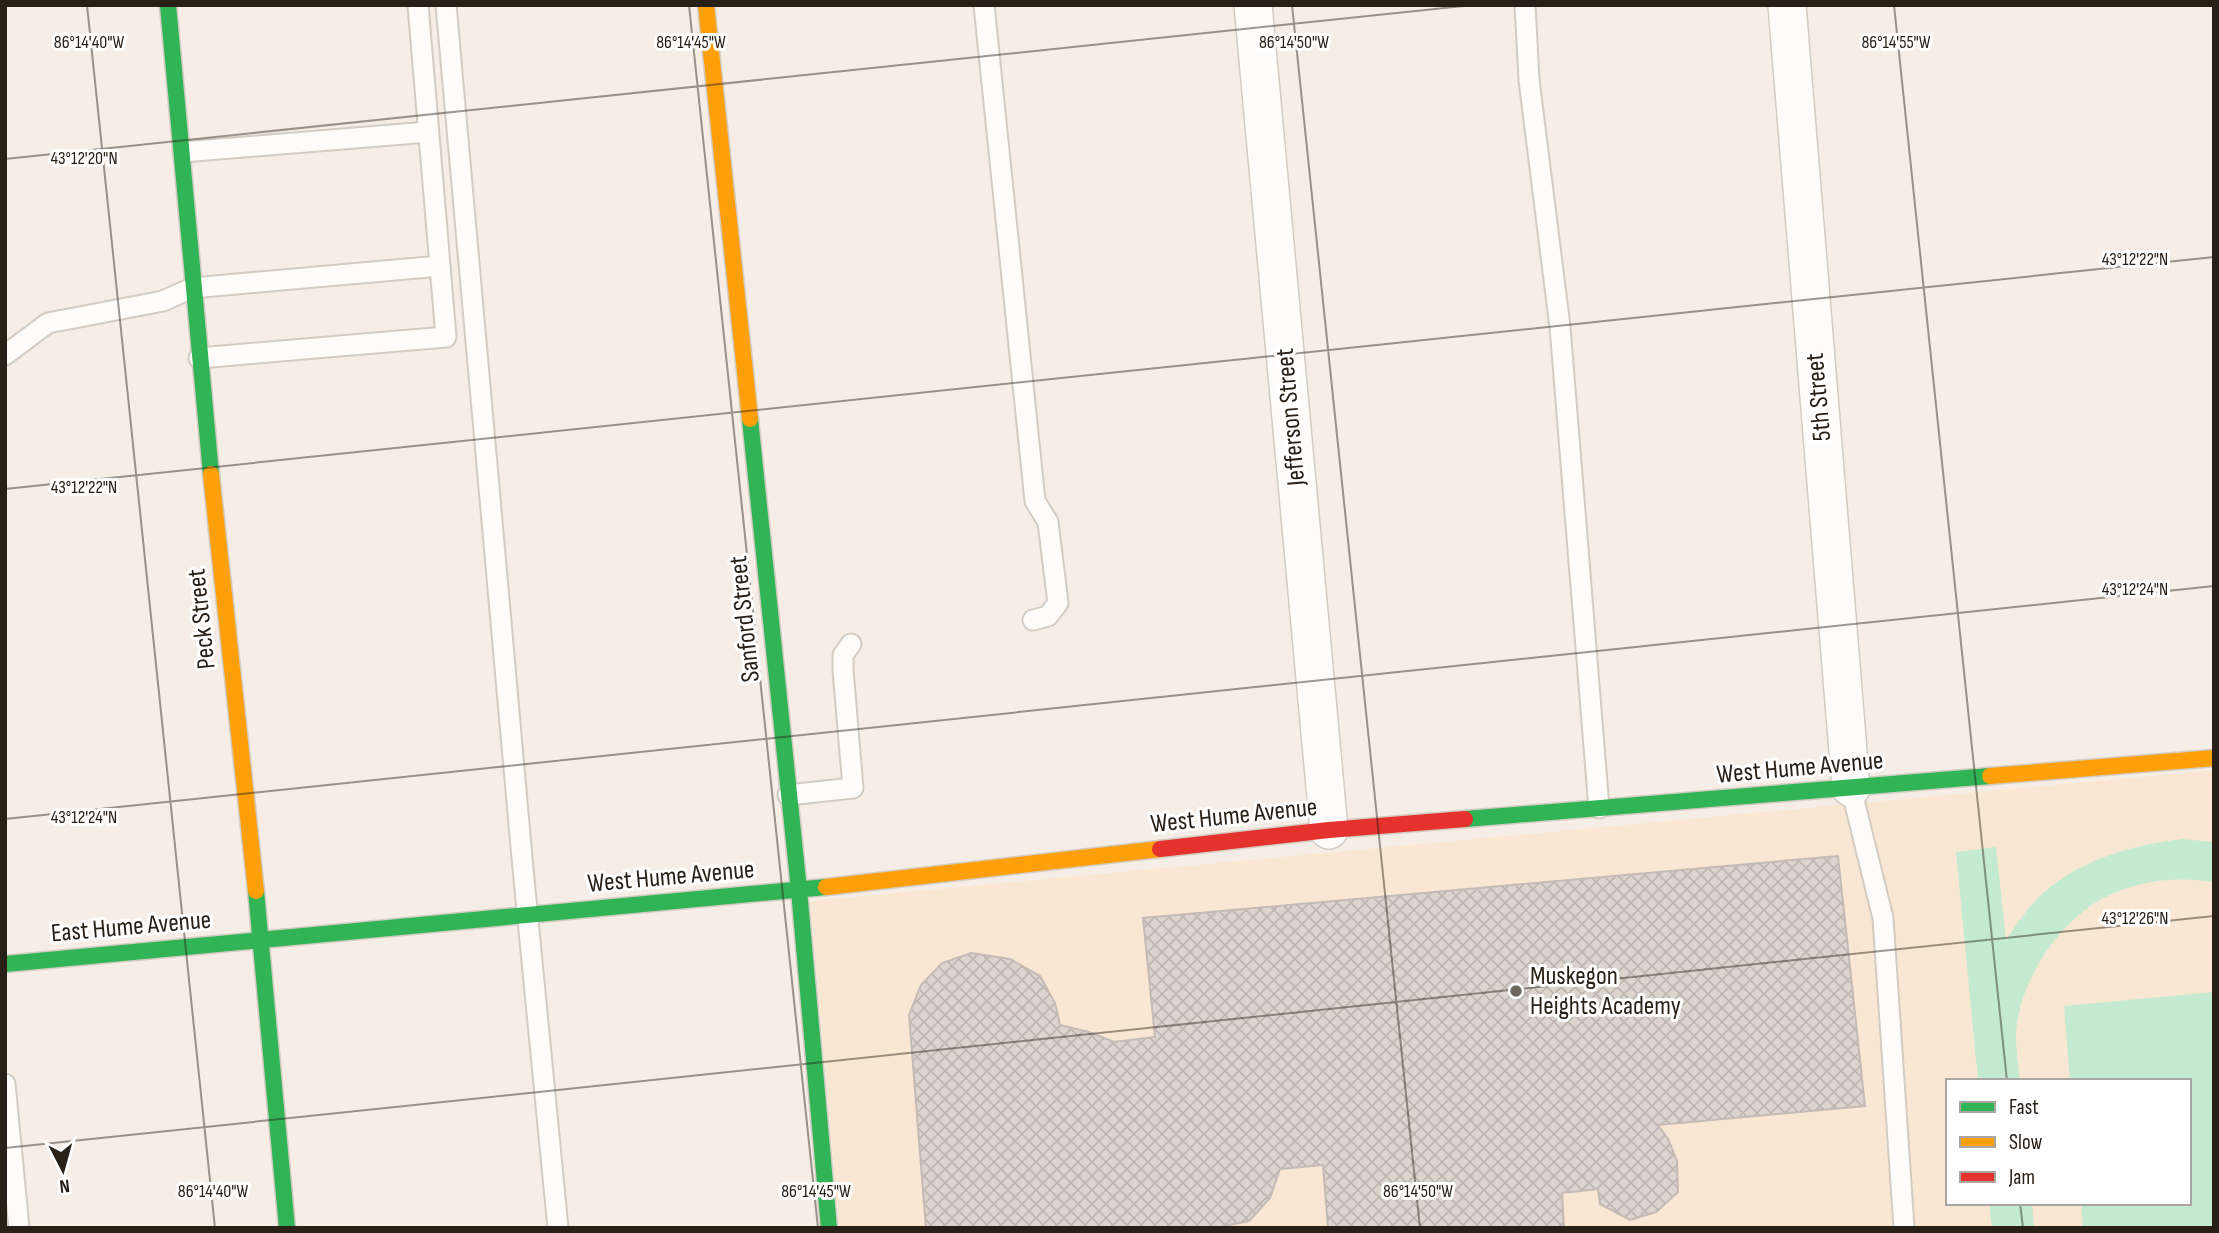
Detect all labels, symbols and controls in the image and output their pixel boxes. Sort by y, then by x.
text: 86°14'40"W [54,32,124,53]
text: 86°14'45"W [656,32,726,53]
text: 86°14'50"W [1259,32,1329,53]
text: 86°14'55"W [1861,32,1931,53]
text: 43°12'20"N [50,148,118,169]
text: 43°12'22"N [2102,249,2168,270]
street label: Jefferson Street [1270,347,1313,488]
street label: 5th Street [1800,352,1838,442]
text: 43°12'22"N [51,477,117,498]
street label: Sanford Street [723,554,767,684]
street label: Peck Street [181,567,223,671]
text: 43°12'24"N [2102,579,2168,600]
street label: West Hume Avenue [1715,745,1885,791]
street label: West Hume Avenue [1149,792,1319,840]
text: 43°12'24"N [51,807,117,828]
street label: West Hume Avenue [586,854,756,900]
street label: East Hume Avenue [50,905,212,949]
text: 43°12'26"N [2102,908,2168,929]
place label: Muskegon Heights Academy [1530,961,1681,1022]
marker: Muskegon Heights Academy [1508,983,1524,999]
legend [1946,1079,2191,1205]
text: Fast [2009,1095,2039,1120]
text: Slow [2009,1130,2043,1155]
north arrow [28,1135,98,1205]
text: Jam [2008,1165,2035,1190]
text: N [58,1173,71,1197]
text: 86°14'40"W [178,1181,248,1202]
text: 86°14'45"W [781,1181,851,1202]
text: 86°14'50"W [1383,1181,1453,1202]

